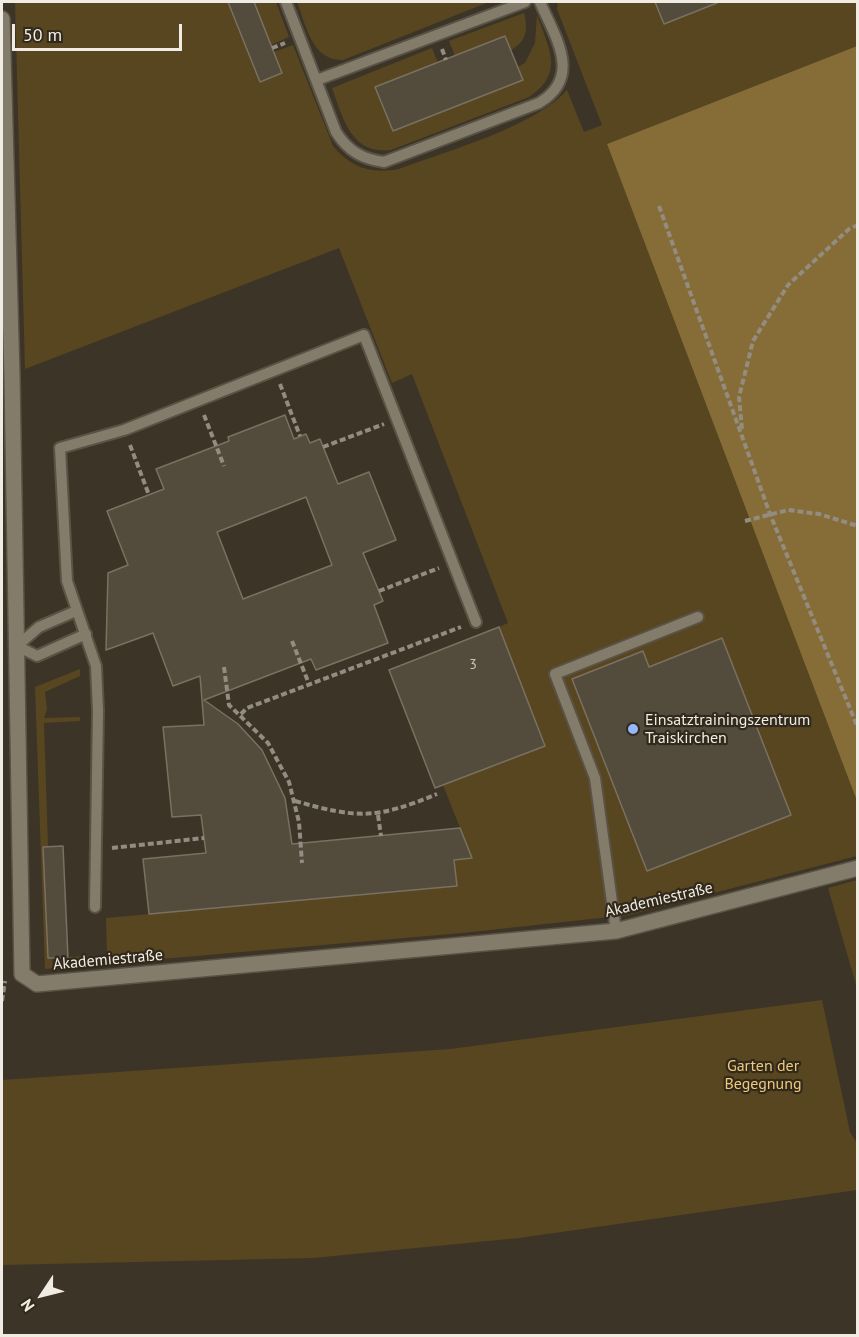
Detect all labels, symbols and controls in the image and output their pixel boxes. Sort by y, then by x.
scale bar [15,12,184,50]
text: 50 m [23,23,62,46]
house number: 3 [469,657,477,673]
place label: Einsatztrainingszentrum Traiskirchen [645,710,810,748]
marker: Einsatztrainingszentrum Traiskirchen [626,722,640,736]
street label: Akademiestraße [603,878,715,922]
street label: Akademiestraße [52,946,164,974]
park label: Garten der Begegnung [724,1056,802,1094]
north arrow [12,1265,72,1325]
text: N [16,1295,38,1315]

